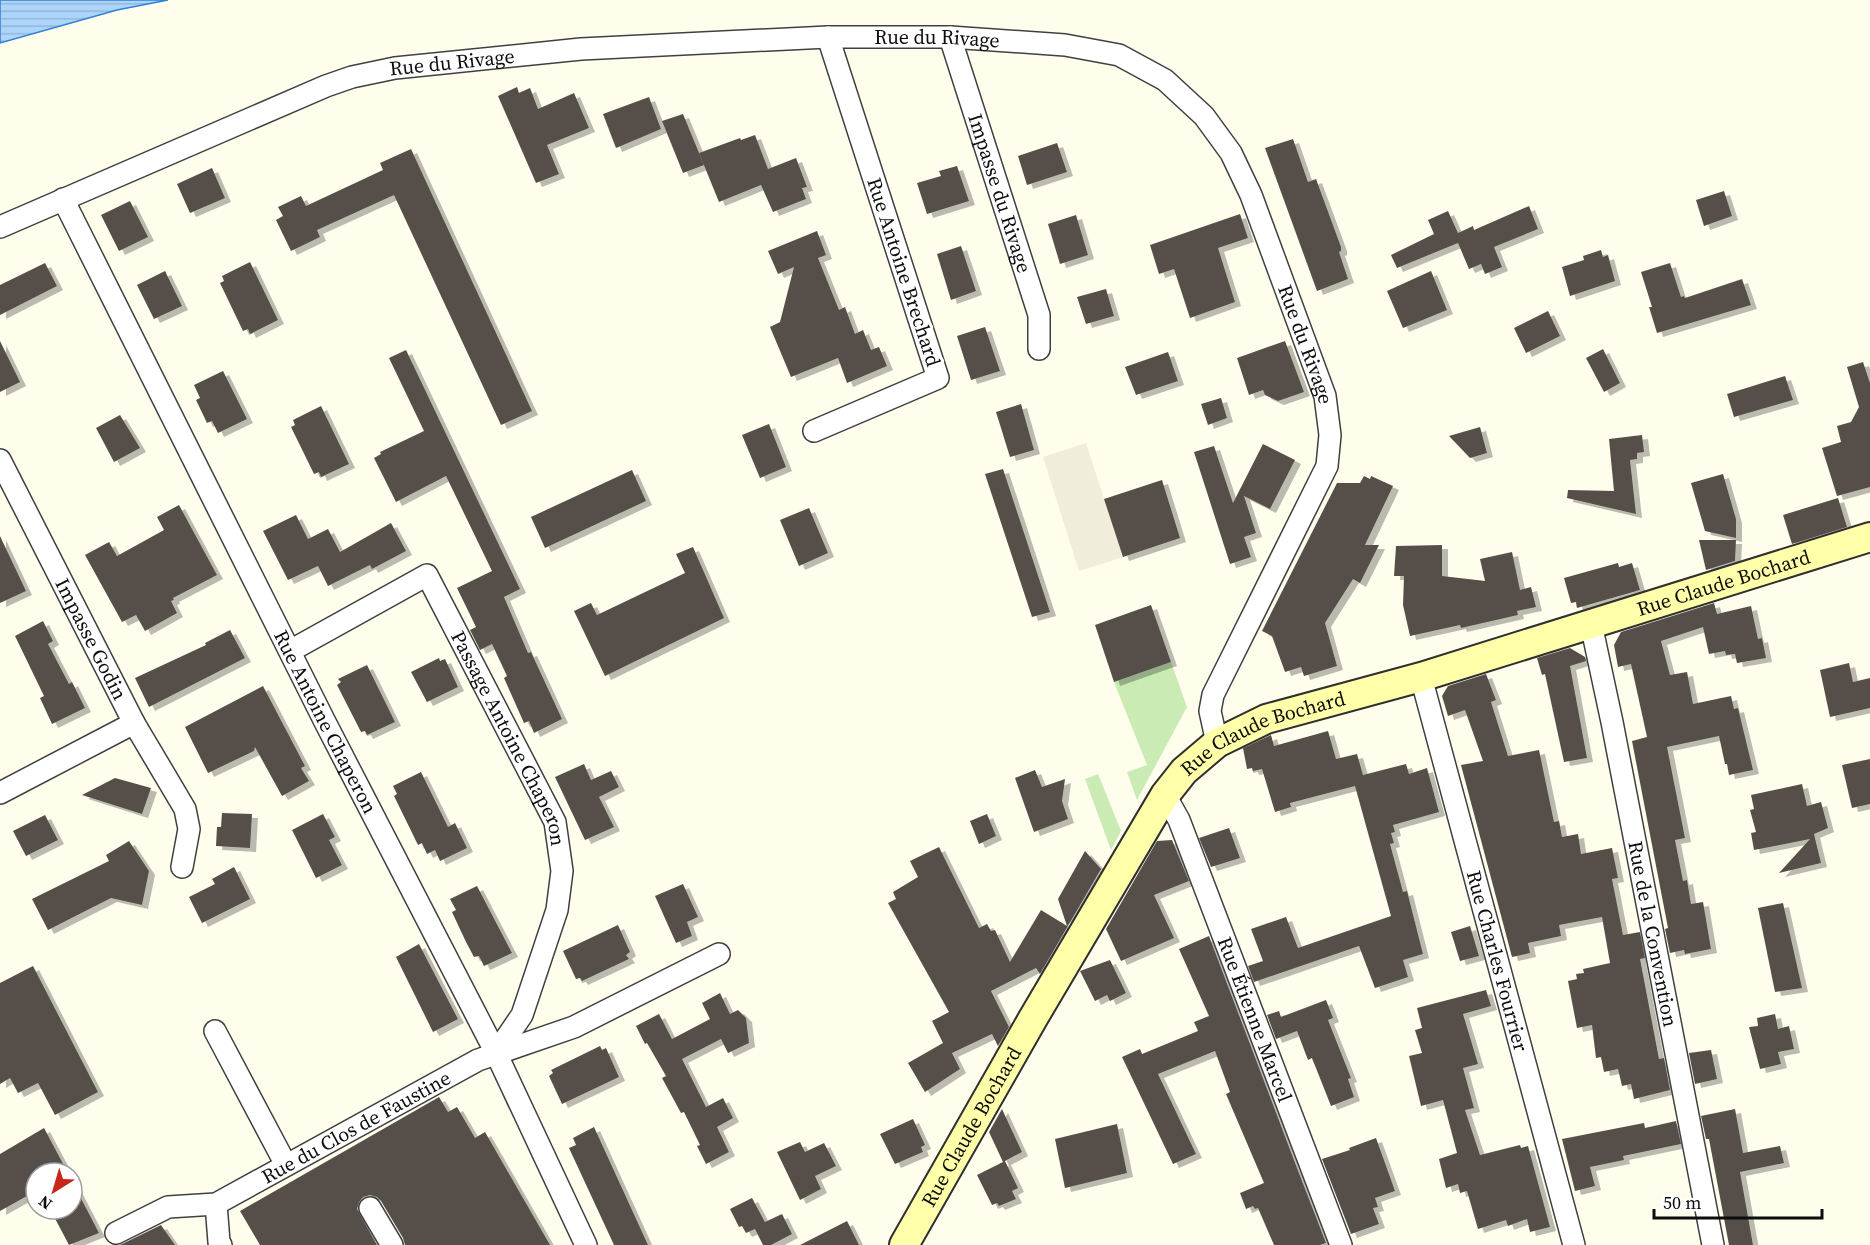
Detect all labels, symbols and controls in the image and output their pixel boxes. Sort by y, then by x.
street label: Rue du Rivage [874,23,1001,54]
street label: Rue du Rivage [388,42,516,82]
street label: Impasse du Rivage [961,110,1039,276]
street label: Rue Antoine Brechard [860,174,948,371]
street label: Rue du Rivage [1271,281,1340,405]
street label: Rue Claude Bochard [1633,542,1814,623]
street label: Impasse Godin [49,573,134,705]
street label: Rue Antoine Chaperon [267,625,384,818]
street label: Passage Antoine Chaperon [444,626,572,848]
street label: Rue Claude Bochard [1174,684,1349,782]
street label: Rue de la Convention [1621,839,1685,1029]
street label: Rue Charles Fourrier [1460,867,1535,1055]
street label: Rue Étienne Marcel [1211,933,1299,1106]
street label: Rue Claude Bochard [915,1041,1028,1212]
street label: Rue du Clos de Faustine [256,1064,456,1190]
north arrow [24,1161,84,1221]
scale bar [1654,1182,1822,1220]
text: N [33,1190,56,1215]
text: 50 m [1663,1190,1701,1215]

